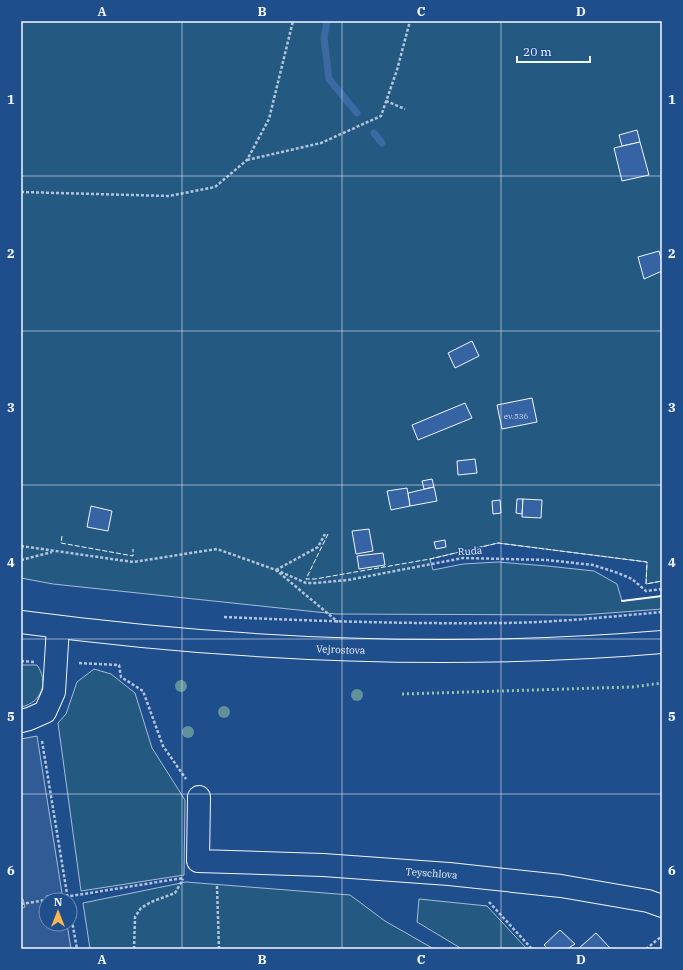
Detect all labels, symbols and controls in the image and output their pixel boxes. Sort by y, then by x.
text: A [97,3,107,20]
text: B [257,3,267,20]
text: C [417,3,426,20]
text: D [576,3,586,20]
scale bar [517,38,590,64]
text: 20 m [523,44,552,59]
text: 1 [7,91,15,108]
text: 1 [668,91,676,108]
text: 2 [7,245,15,262]
text: 2 [668,245,676,262]
text: 3 [7,399,15,416]
text: 3 [668,399,676,416]
house number: ev.536 [504,411,529,421]
street label: Ruda [457,544,483,558]
text: 4 [7,554,15,571]
text: 4 [668,554,676,571]
street label: Vejrostova [316,642,366,657]
text: 5 [7,708,15,725]
text: 5 [668,708,676,725]
text: 6 [7,862,15,879]
text: 6 [668,862,676,879]
street label: Teyschlova [405,864,459,881]
north arrow [38,892,78,932]
text: N [54,895,63,909]
text: A [97,951,107,968]
text: B [257,951,267,968]
text: C [417,951,426,968]
text: D [576,951,586,968]

